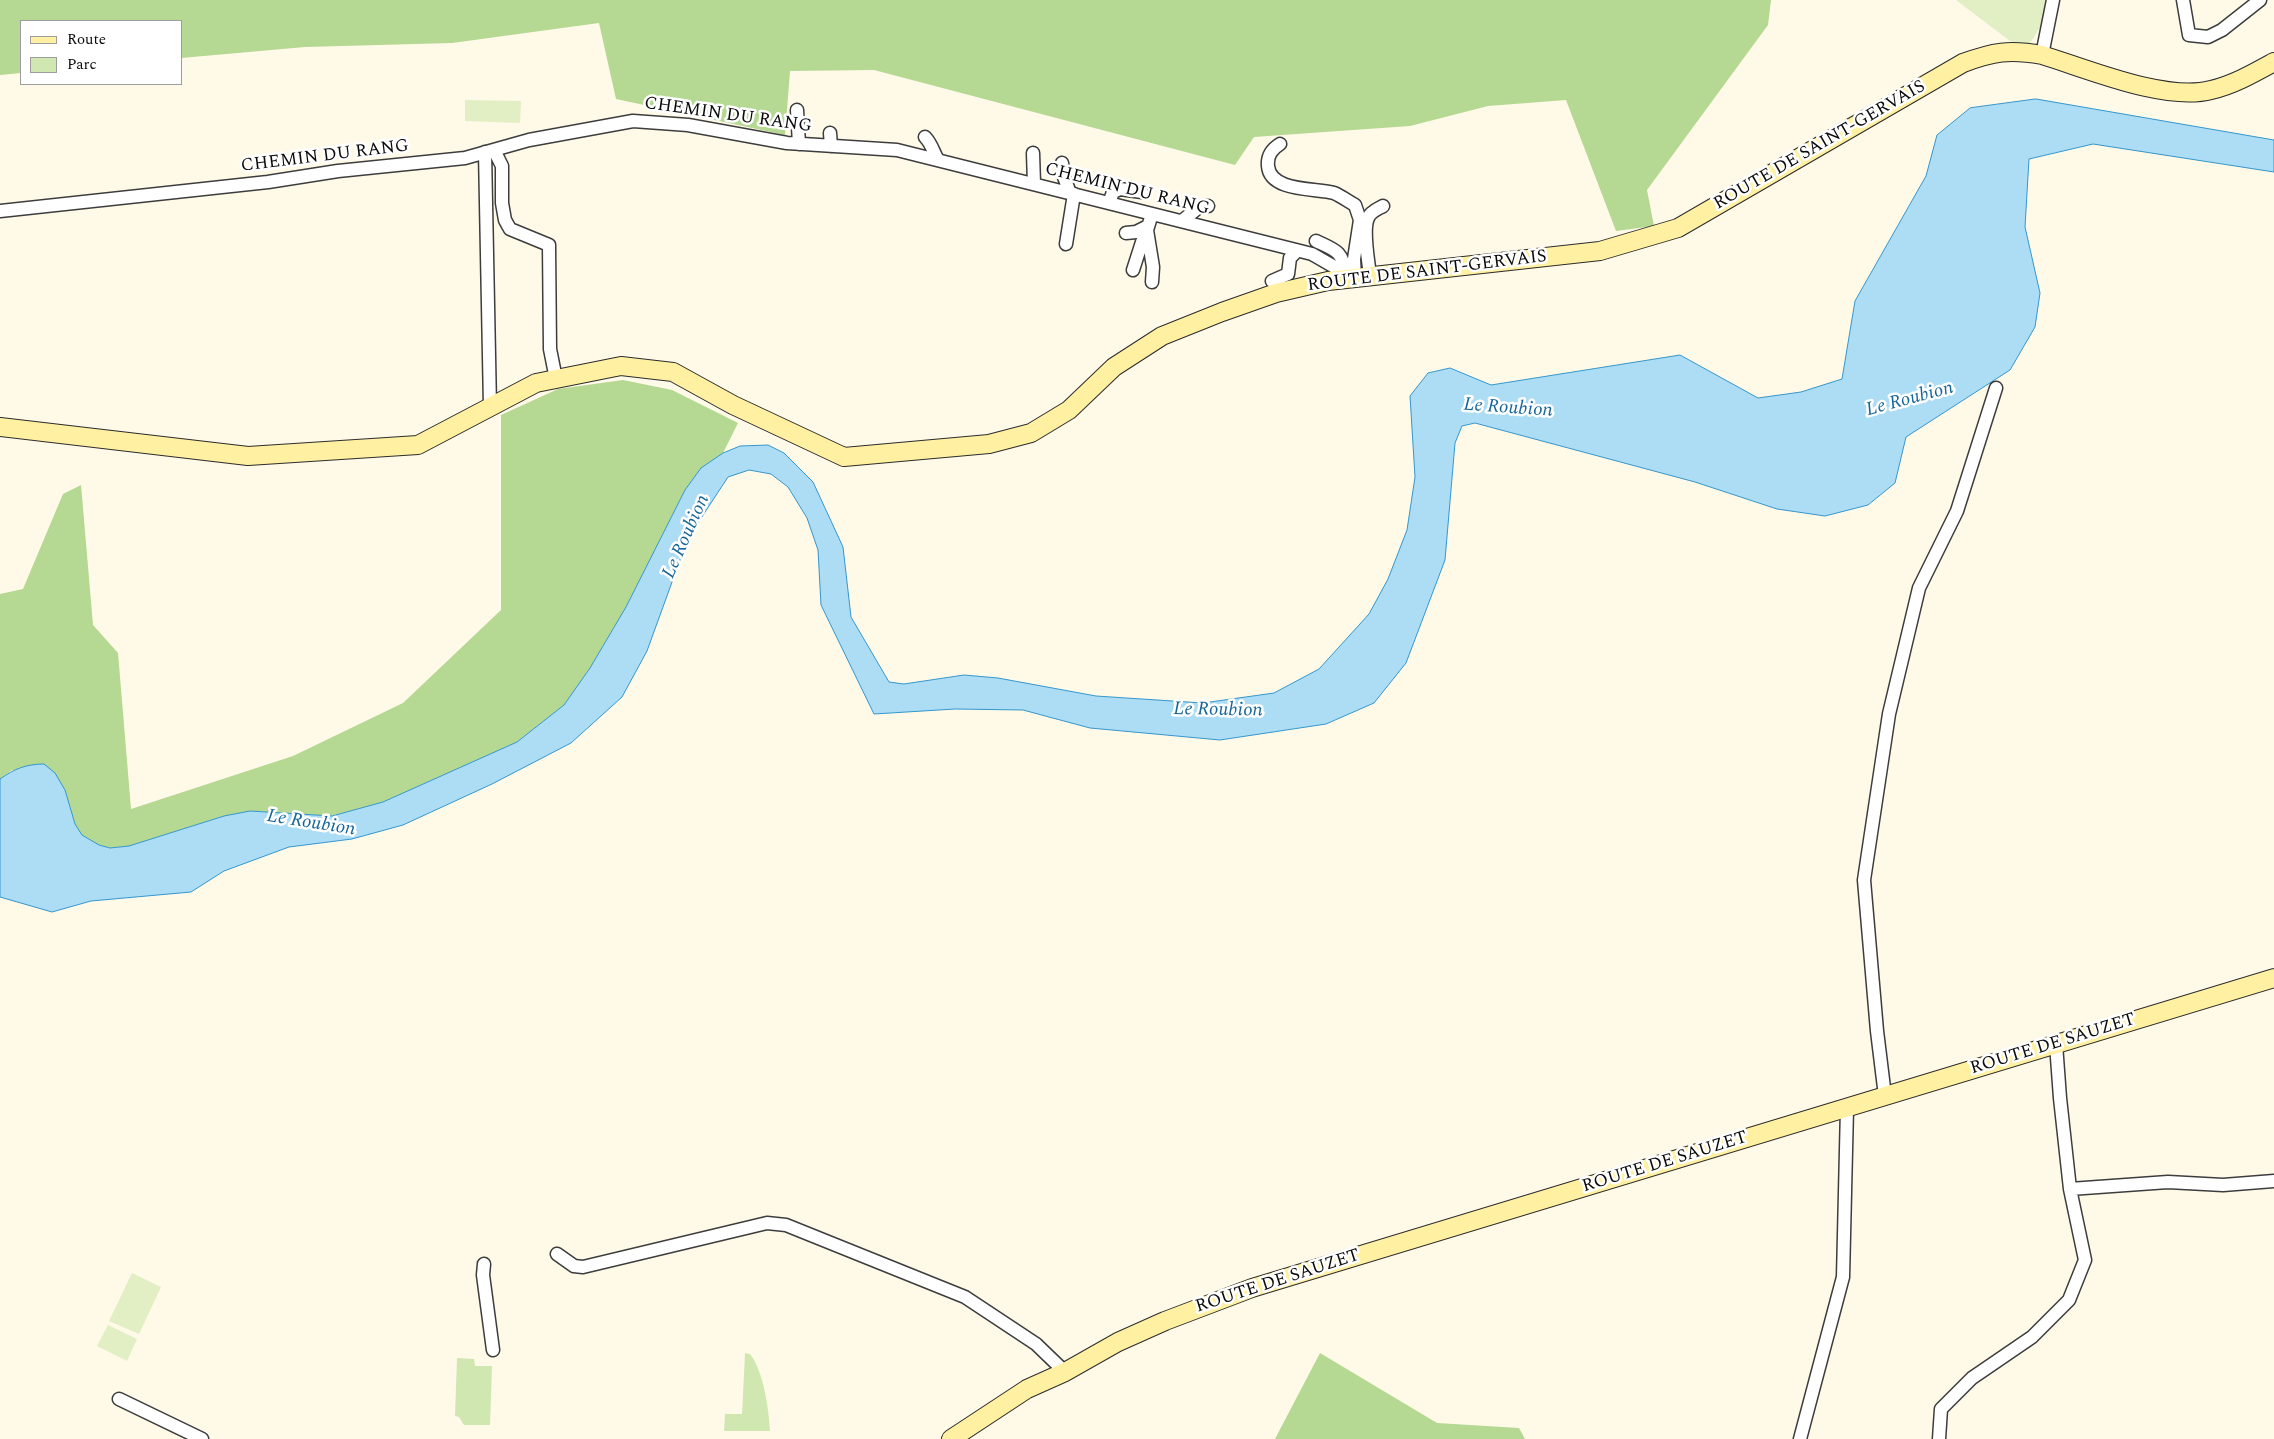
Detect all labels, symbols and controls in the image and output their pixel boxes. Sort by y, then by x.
legend [20,20,182,85]
text: Route [67,28,106,51]
text: Parc [67,53,97,76]
street label: ROUTE DE SAINT-GERVAIS [1710,76,1930,216]
street label: CHEMIN DU RANG [643,94,813,138]
street label: CHEMIN DU RANG [240,136,410,178]
street label: CHEMIN DU RANG [1042,159,1212,221]
street label: ROUTE DE SAINT-GERVAIS [1306,247,1548,297]
water label: Le Roubion [1864,377,1956,423]
water label: Le Roubion [1463,395,1553,423]
water label: Le Roubion [658,492,716,582]
water label: Le Roubion [1173,699,1263,723]
water label: Le Roubion [265,806,357,842]
street label: ROUTE DE SAUZET [1968,1010,2138,1080]
street label: ROUTE DE SAUZET [1580,1128,1750,1198]
street label: ROUTE DE SAUZET [1193,1245,1363,1319]

